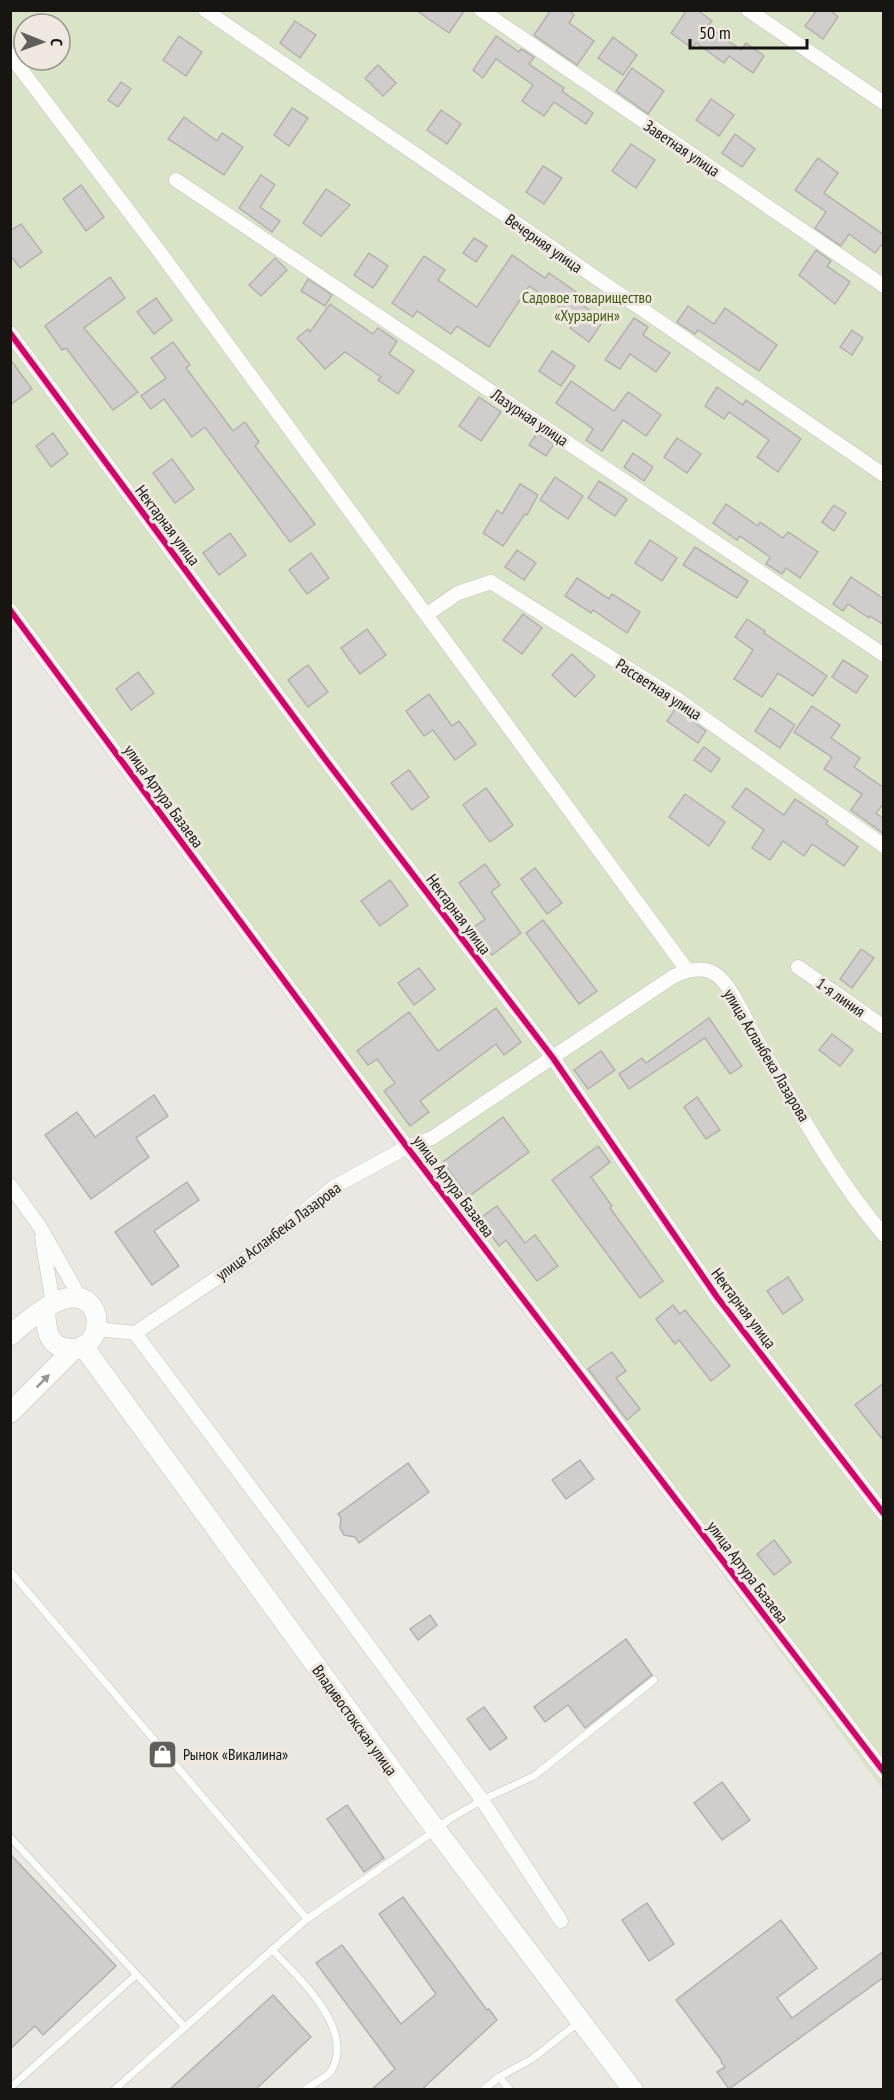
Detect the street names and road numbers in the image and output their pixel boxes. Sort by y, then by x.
street label: Заветная улица [640,115,724,181]
street label: Вечерняя улица [502,209,586,277]
street label: Лазурная улица [487,383,572,450]
street label: Нектарная улица [131,481,205,569]
street label: Рассветная улица [612,654,706,724]
street label: улица Артура Базаева [120,740,208,852]
street label: Нектарная улица [422,870,496,958]
street label: 1-я линия [813,973,869,1021]
street label: улица Асланбека Лазарова [719,985,815,1125]
street label: улица Артура Базаева [409,1131,499,1241]
street label: улица Асланбека Лазарова [212,1177,344,1285]
street label: Нектарная улица [707,1264,781,1352]
street label: улица Артура Базаева [703,1517,793,1627]
street label: Владивостокская улица [308,1661,402,1779]

